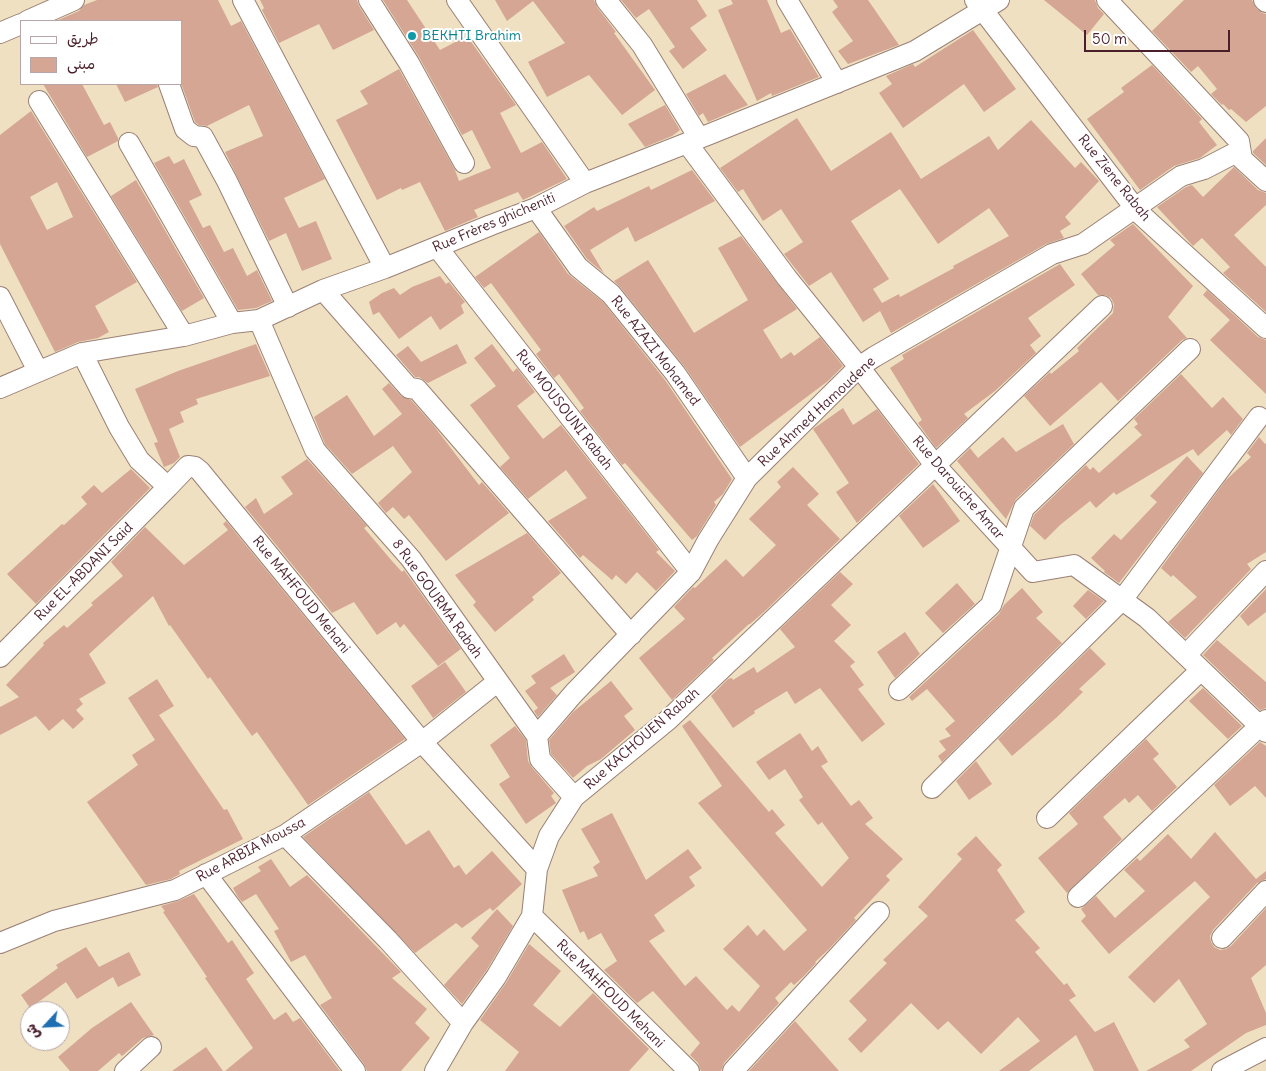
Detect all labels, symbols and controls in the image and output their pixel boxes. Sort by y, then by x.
legend [20,20,182,85]
scale bar [1086,20,1232,52]
place label: BEKHTI Brahim [422,28,521,44]
text: طريق [67,29,99,48]
text: 50 m [1092,29,1127,48]
marker: BEKHTI Brahim [406,30,418,42]
text: مبنى [67,54,95,73]
street label: Rue Ziene Rabah [1074,132,1154,224]
street label: Rue Frères ghicheniti [430,190,558,256]
street label: Rue AZAZI Mohamed [607,293,703,409]
street label: Rue MOUSOUNI Rabah [512,347,616,473]
street label: Rue Ahmed Hamoudene [755,353,879,471]
street label: Rue Darouiche Amar [909,433,1007,543]
street label: Rue EL-ABDANI Said [31,519,137,625]
street label: Rue MAHFOUD Mehani [249,533,353,657]
street label: 8 Rue GOURMA Rabah [388,536,486,662]
street label: Rue KACHOUEN Rabah [581,684,703,794]
street label: Rue ARBIA Moussa [194,814,308,886]
street label: Rue MAHFOUD Mehani [553,937,667,1051]
north arrow [20,1001,70,1051]
text: ش [21,1021,44,1043]

